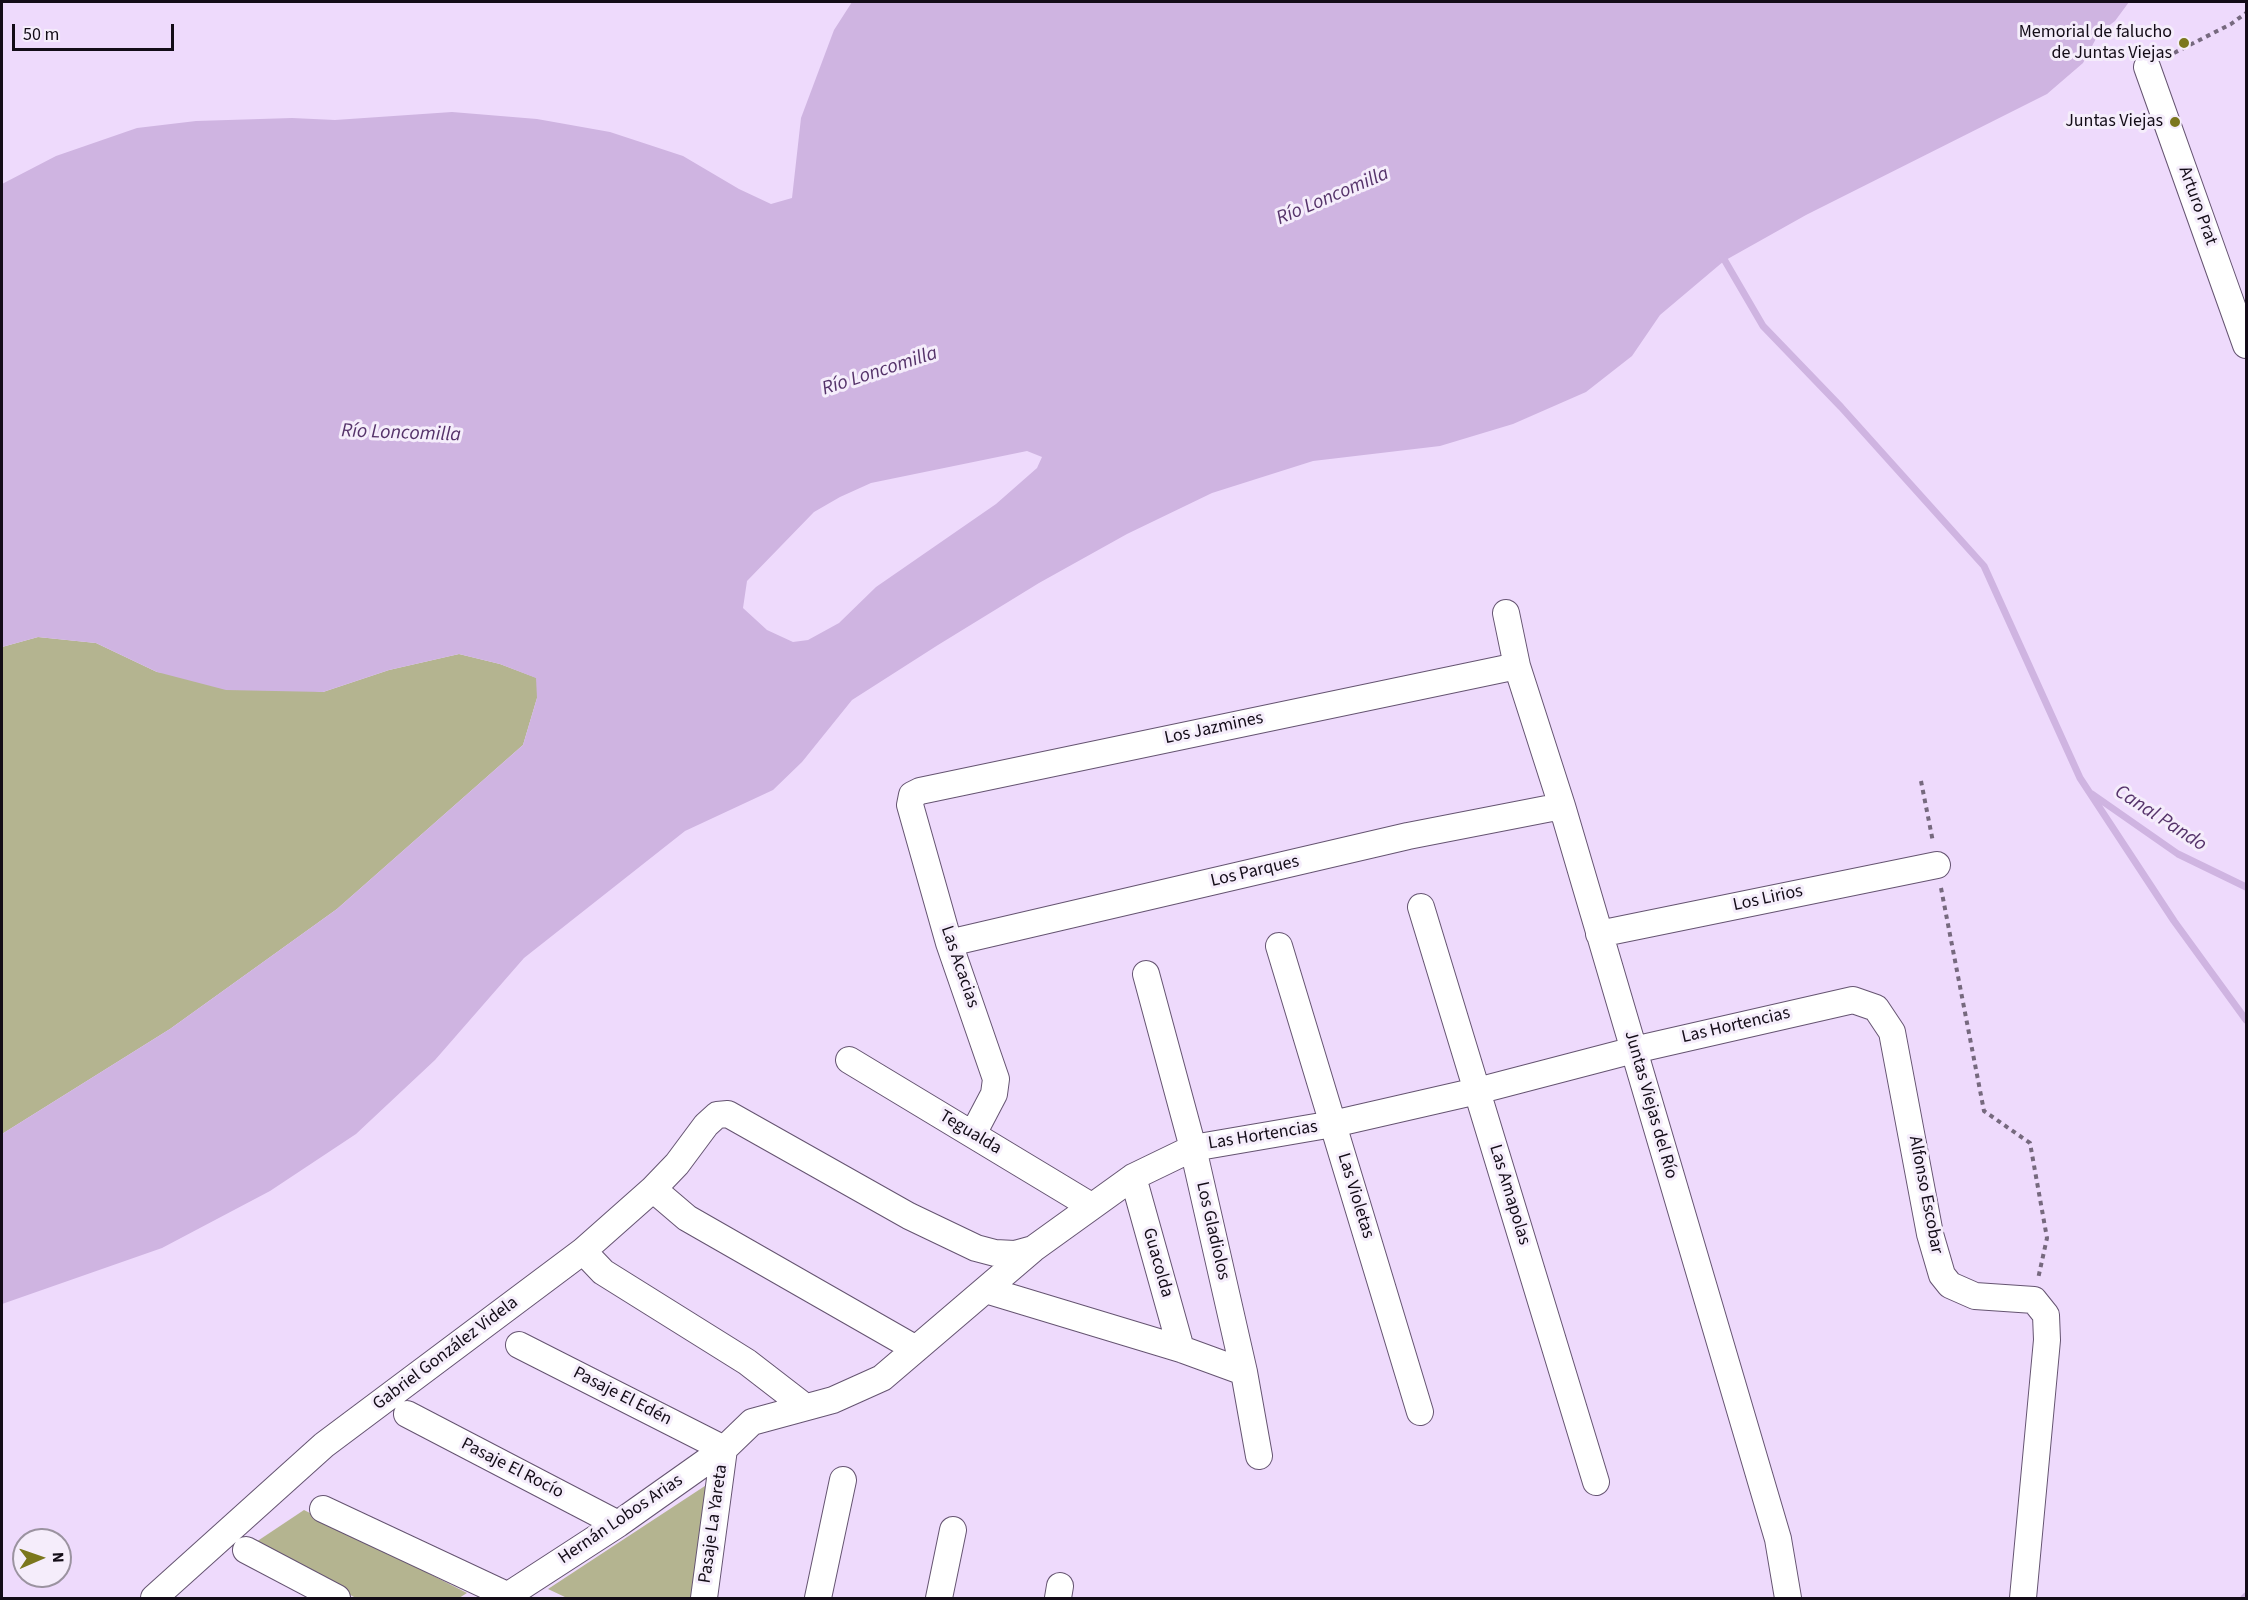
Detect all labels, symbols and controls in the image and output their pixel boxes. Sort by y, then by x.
scale bar [15,12,177,50]
text: 50 m [23,22,59,47]
place label: Memorial de falucho de Juntas Viejas [2019,22,2172,64]
marker: Memorial de falucho de Juntas Viejas [2177,36,2191,50]
place label: Juntas Viejas [2065,111,2163,133]
marker: Juntas Viejas [2168,115,2182,129]
water label: Río Loncomilla [1273,163,1393,231]
street label: Arturo Prat [2173,164,2221,248]
water label: Río Loncomilla [819,342,941,402]
water label: Río Loncomilla [341,420,461,448]
street label: Los Jazmines [1163,708,1265,750]
water label: Canal Pando [2110,780,2210,858]
street label: Los Parques [1209,851,1301,893]
street label: Los Lirios [1731,881,1805,917]
street label: Las Acacias [935,923,983,1011]
street label: Las Hortencias [1680,1003,1792,1049]
street label: Juntas Viejas del Río [1619,1028,1681,1182]
street label: Tegualda [935,1106,1005,1160]
street label: Las Hortencias [1207,1117,1319,1155]
street label: Alfonso Escobar [1903,1134,1947,1256]
street label: Las Amapolas [1484,1142,1534,1248]
street label: Las Violetas [1332,1151,1378,1241]
street label: Los Gladiolos [1190,1180,1234,1282]
street label: Guacolda [1137,1226,1177,1300]
street label: Gabriel González Videla [369,1292,523,1416]
street label: Pasaje El Edén [569,1363,675,1431]
street label: Pasaje El Rocío [457,1434,567,1504]
street label: Pasaje La Yareta [695,1463,733,1585]
street label: Hernán Lobos Arias [555,1470,687,1570]
north arrow [12,1528,72,1588]
text: N [47,1552,69,1563]

